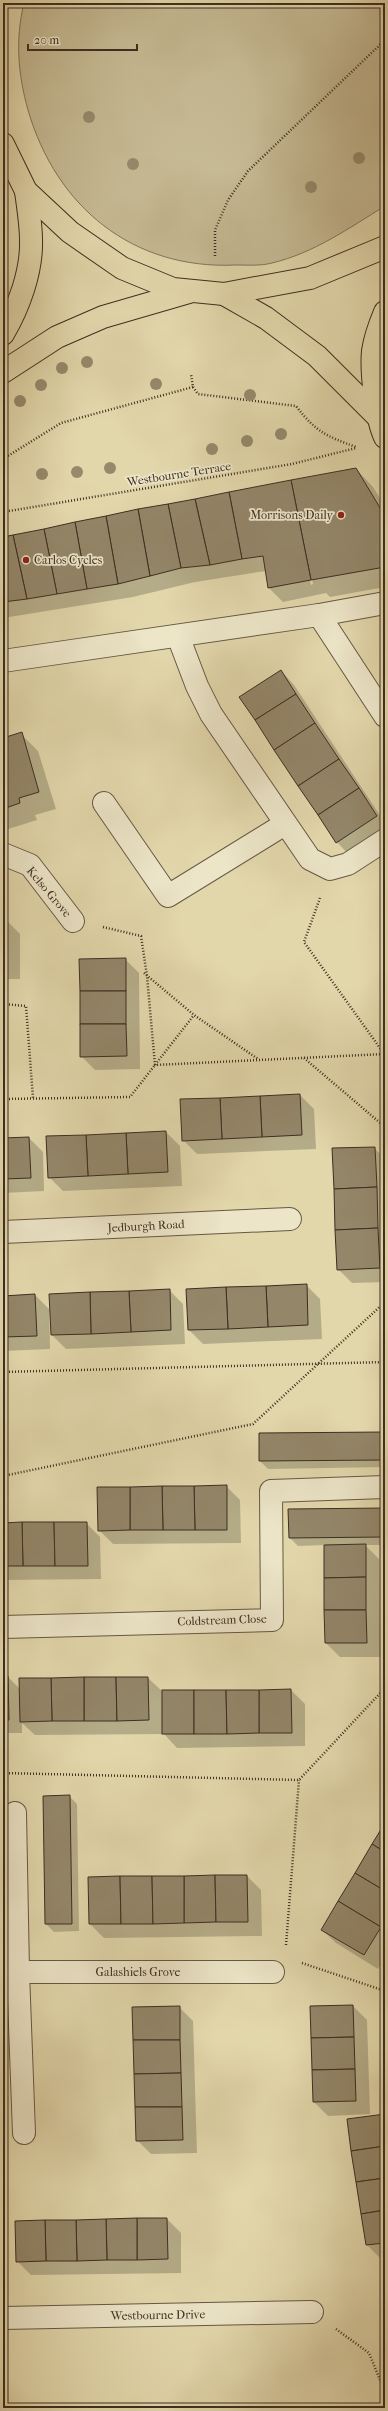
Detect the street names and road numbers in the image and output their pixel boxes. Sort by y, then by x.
street label: Westbourne Terrace [125,459,232,489]
street label: Kelso Grove [24,864,74,920]
street label: Jedburgh Road [106,1217,185,1235]
street label: Coldstream Close [177,1611,267,1629]
street label: Galashiels Grove [96,1965,180,1979]
street label: Westbourne Drive [110,2307,205,2323]

